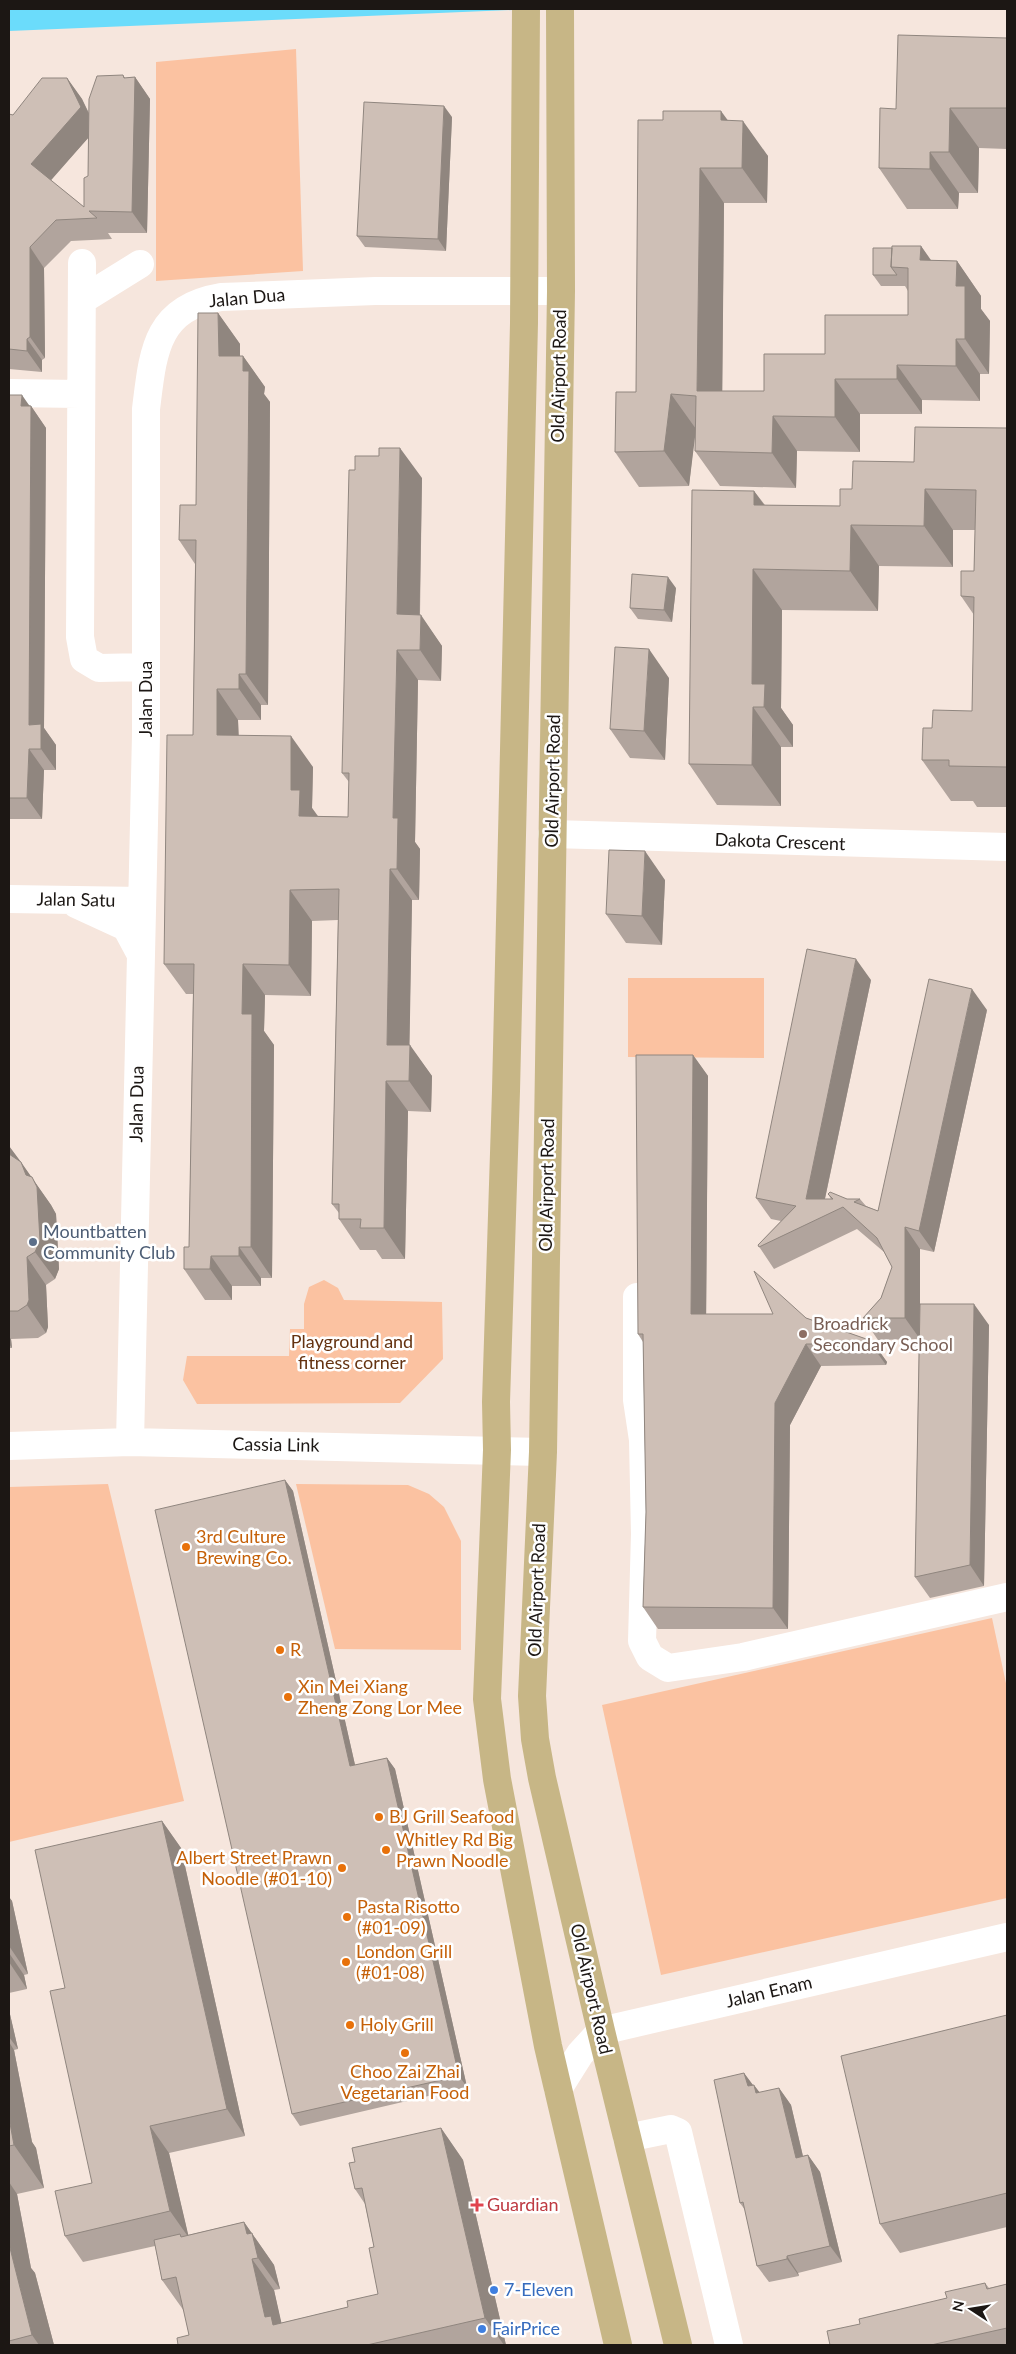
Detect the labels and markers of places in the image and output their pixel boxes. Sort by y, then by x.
place label: Mountbatten Community Club [43,1220,175,1263]
marker: Mountbatten Community Club [27,1236,39,1248]
place label: Broadrick Secondary School [813,1312,953,1355]
marker: Broadrick Secondary School [797,1328,809,1340]
place label: 3rd Culture Brewing Co. [196,1525,292,1568]
marker: 3rd Culture Brewing Co. [180,1541,192,1553]
place label: R [290,1638,302,1660]
marker: R [274,1644,286,1656]
place label: Xin Mei Xiang Zheng Zong Lor Mee [298,1675,462,1718]
marker: Xin Mei Xiang Zheng Zong Lor Mee [282,1691,294,1703]
place label: BJ Grill Seafood [389,1805,514,1827]
marker: BJ Grill Seafood [373,1811,385,1823]
place label: Whitley Rd Big Prawn Noodle [396,1828,513,1871]
marker: Whitley Rd Big Prawn Noodle [380,1844,392,1856]
place label: Albert Street Prawn Noodle (#01-10) [176,1846,332,1889]
marker: Albert Street Prawn Noodle (#01-10) [336,1862,348,1874]
place label: Pasta Risotto (#01-09) [357,1895,460,1938]
marker: Pasta Risotto (#01-09) [341,1911,353,1923]
place label: London Grill (#01-08) [356,1940,452,1983]
marker: London Grill (#01-08) [340,1956,352,1968]
place label: Holy Grill [360,2013,434,2035]
marker: Holy Grill [344,2019,356,2031]
marker: Choo Zai Zhai Vegetarian Food [399,2047,411,2059]
place label: Choo Zai Zhai Vegetarian Food [341,2060,469,2103]
place label: Guardian [487,2193,559,2215]
marker: Guardian [471,2199,483,2211]
place label: 7-Eleven [504,2278,574,2300]
marker: 7-Eleven [488,2284,500,2296]
place label: FairPrice [492,2317,560,2339]
marker: FairPrice [476,2323,488,2335]

